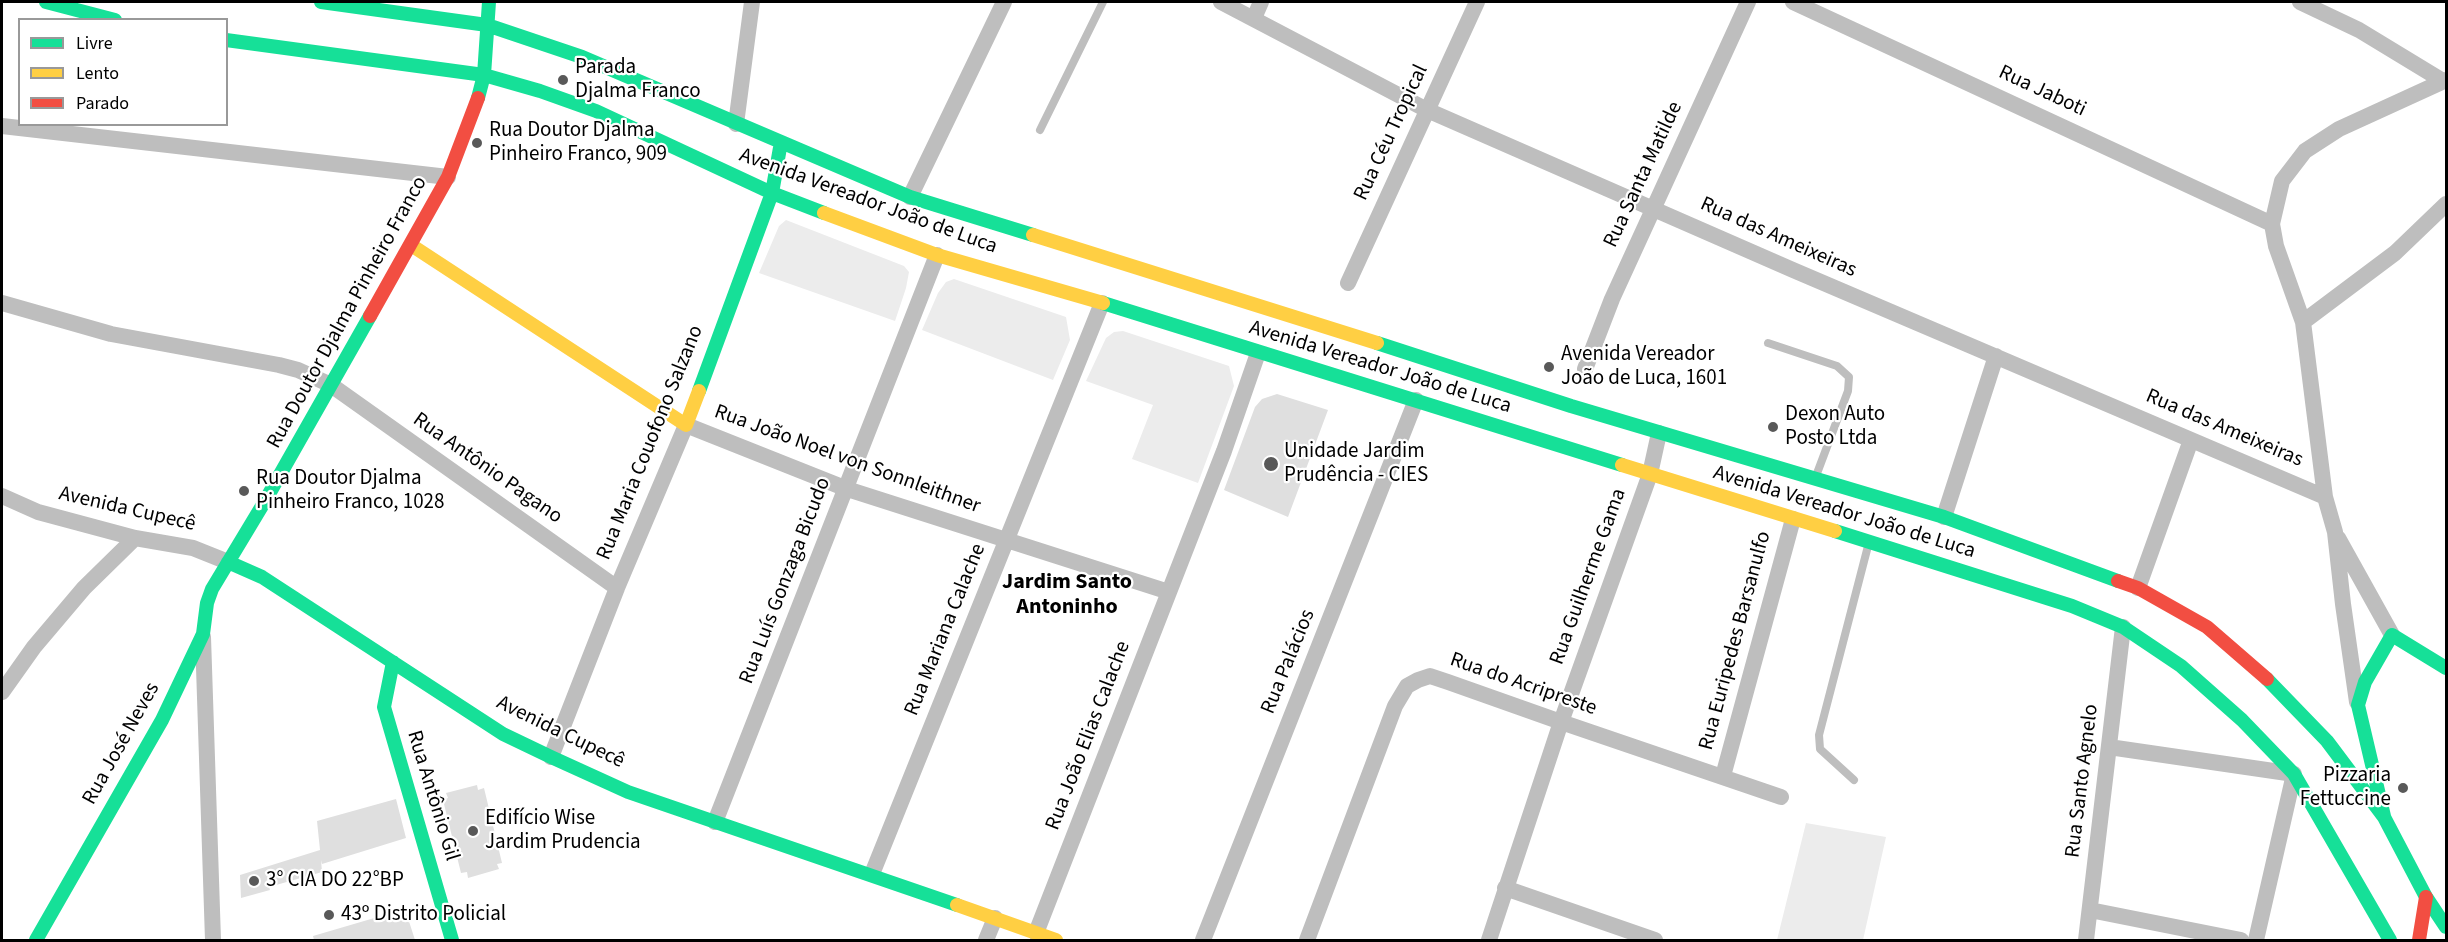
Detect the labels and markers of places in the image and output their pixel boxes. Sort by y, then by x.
place label: Parada Djalma Franco [575,55,701,105]
marker: Parada Djalma Franco [556,73,570,87]
place label: Rua Doutor Djalma Pinheiro Franco, 909 [489,118,667,168]
marker: Rua Doutor Djalma Pinheiro Franco, 909 [470,136,484,150]
place label: Avenida Vereador João de Luca, 1601 [1561,342,1727,392]
marker: Avenida Vereador João de Luca, 1601 [1542,360,1556,374]
place label: Dexon Auto Posto Ltda [1785,402,1885,452]
marker: Dexon Auto Posto Ltda [1766,420,1780,434]
place label: Unidade Jardim Prudência - CIES [1284,439,1428,489]
marker: Unidade Jardim Prudência - CIES [1262,455,1280,473]
place label: Rua Doutor Djalma Pinheiro Franco, 1028 [256,466,444,516]
marker: Rua Doutor Djalma Pinheiro Franco, 1028 [237,484,251,498]
place label: Pizzaria Fettuccine [2300,763,2391,813]
marker: Pizzaria Fettuccine [2396,781,2410,795]
place label: Edifício Wise Jardim Prudencia [485,806,641,856]
marker: Edifício Wise Jardim Prudencia [466,824,480,838]
place label: 3° CIA DO 22°BP [266,868,404,894]
marker: 3° CIA DO 22°BP [247,874,261,888]
place label: 43º Distrito Policial [341,902,506,928]
marker: 43º Distrito Policial [322,908,336,922]

